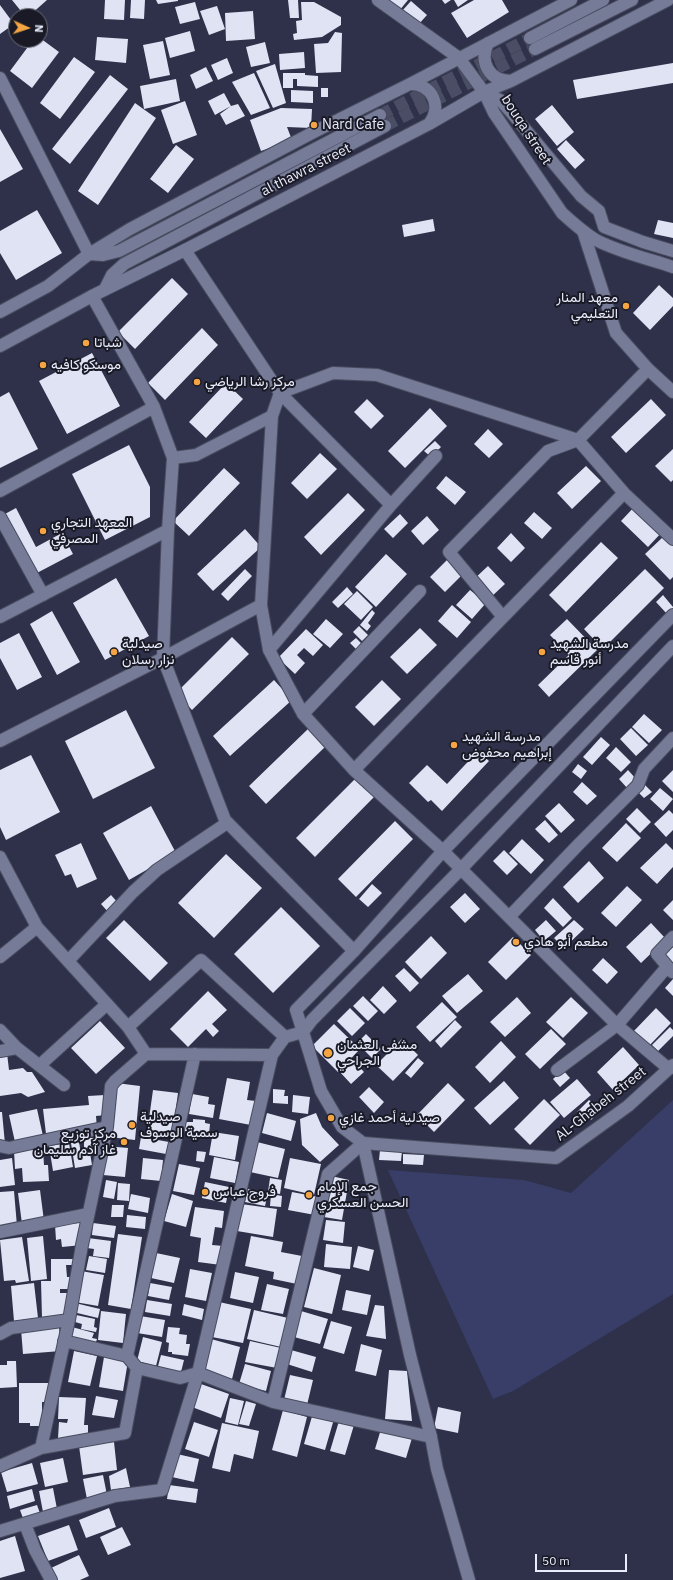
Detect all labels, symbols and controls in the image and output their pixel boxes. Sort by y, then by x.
north arrow [8,8,48,48]
text: N [32,24,46,33]
street label: bouqa street [497,92,555,168]
place label: Nard Cafe [322,117,384,133]
marker: Nard Cafe [309,120,319,130]
street label: al thawra street [258,140,354,200]
place label: معهد المنار التعليمي [556,290,618,322]
marker: معهد المنار التعليمي [621,301,631,311]
place label: شباتا [94,335,122,351]
marker: شباتا [81,338,91,348]
place label: موسكو كافيه [51,357,121,373]
marker: موسكو كافيه [38,360,48,370]
place label: مركز رشا الرياضي [205,374,295,390]
marker: مركز رشا الرياضي [192,377,202,387]
place label: المعهد التجاري المصرفي [51,515,132,548]
marker: المعهد التجاري المصرفي [38,526,48,536]
place label: صيدلية نزار رسلان [122,636,174,668]
place label: مدرسة الشهيد أنور قاسم [550,636,629,668]
marker: صيدلية نزار رسلان [109,647,119,657]
marker: مدرسة الشهيد أنور قاسم [537,647,547,657]
place label: مدرسة الشهيد إبراهيم محفوض [462,729,552,762]
marker: مدرسة الشهيد إبراهيم محفوض [449,740,459,750]
place label: مطعم أبو هادي [524,934,608,950]
marker: مطعم أبو هادي [511,937,521,947]
place label: مشفى العثمان الجراحي [337,1037,417,1070]
marker: مشفى العثمان الجراحي [322,1047,334,1059]
street label: AL-Ghabeh street [552,1063,650,1145]
place label: صيدلية سمية الوسوف [140,1109,218,1142]
place label: صيدلية أحمد غازي [339,1110,440,1126]
marker: صيدلية أحمد غازي [326,1113,336,1123]
marker: صيدلية سمية الوسوف [127,1120,137,1130]
place label: مركز توزيع غاز آدم سليمان [34,1126,116,1158]
marker: مركز توزيع غاز آدم سليمان [119,1137,129,1147]
place label: جمع الإمام الحسن العسكري [317,1179,409,1212]
place label: فروج عباس [213,1184,276,1200]
marker: فروج عباس [200,1187,210,1197]
marker: جمع الإمام الحسن العسكري [304,1190,314,1200]
scale bar [537,1546,629,1572]
text: 50 m [542,1553,570,1568]

